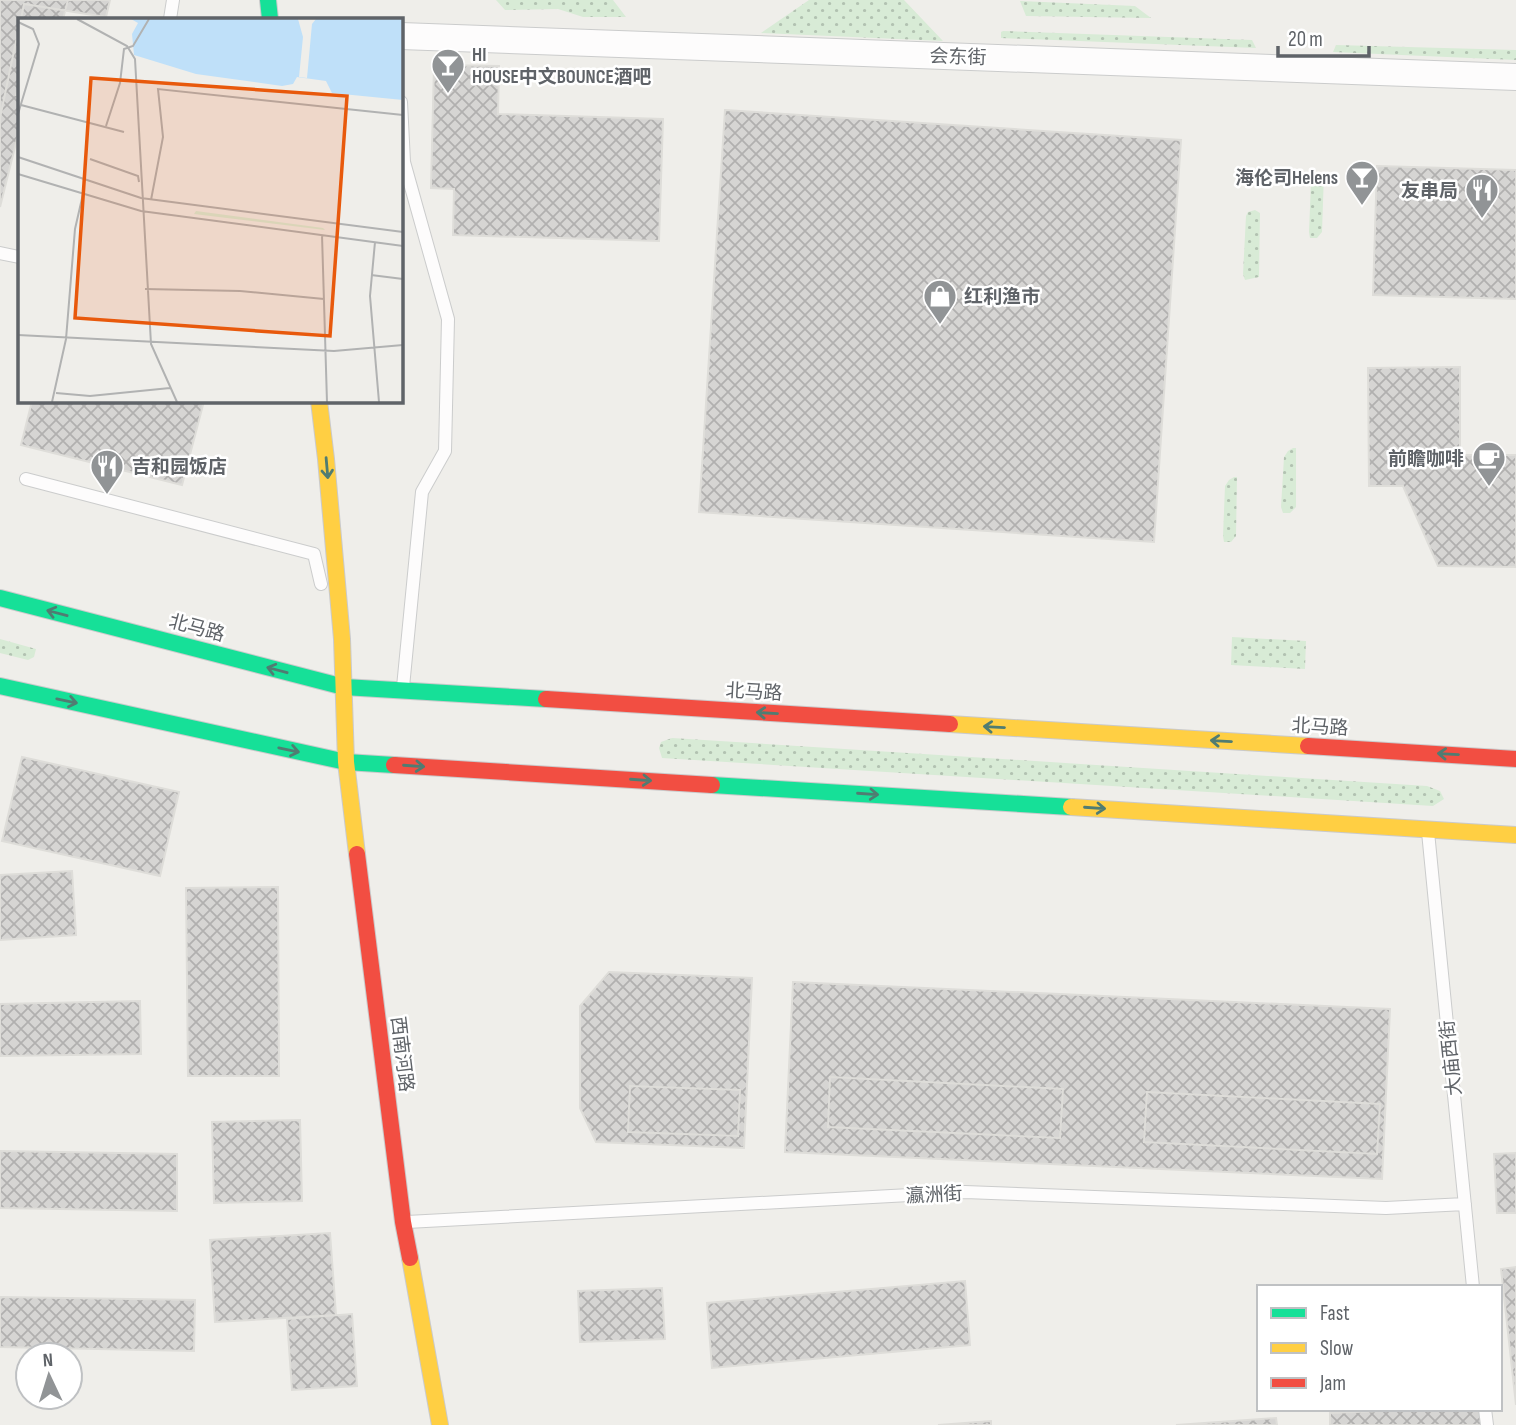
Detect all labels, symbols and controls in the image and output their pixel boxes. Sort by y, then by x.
scale bar [1278,14,1369,58]
inset map [18,18,402,402]
text: 20 m [1288,27,1323,52]
place label: HI HOUSE中文BOUNCE酒吧 [472,44,652,89]
street label: 会东街 [929,45,987,70]
bar icon: HI HOUSE中文BOUNCE酒吧 [429,46,467,95]
bar icon: 海伦司Helens [1343,158,1381,207]
place label: 海伦司Helens [1235,167,1338,190]
restaurant icon: 友串局 [1463,171,1501,220]
place label: 友串局 [1401,180,1458,203]
shop icon: 红利渔市 [921,277,959,326]
place label: 红利渔市 [964,286,1040,309]
cafe icon: 前瞻咖啡 [1470,439,1508,488]
restaurant icon: 吉和园饭店 [88,447,126,496]
place label: 前瞻咖啡 [1388,448,1464,471]
place label: 吉和园饭店 [132,456,227,479]
one-way arrow [321,457,334,479]
one-way arrow [46,605,68,618]
street label: 北马路 [166,610,227,647]
one-way arrow [267,663,289,676]
street label: 北马路 [725,680,783,705]
one-way arrow [55,695,78,708]
one-way arrow [756,706,778,719]
street label: 北马路 [1291,715,1349,740]
one-way arrow [983,720,1005,733]
one-way arrow [1210,734,1233,747]
one-way arrow [277,743,300,757]
one-way arrow [1437,748,1460,761]
one-way arrow [402,760,425,773]
one-way arrow [629,774,652,787]
one-way arrow [856,788,879,801]
one-way arrow [1083,802,1106,815]
street label: 西南河路 [385,1015,418,1093]
street label: 大庙西街 [1436,1019,1467,1097]
street label: 瀛洲街 [905,1183,963,1208]
legend [1257,1285,1502,1411]
text: Fast [1320,1301,1350,1326]
text: Slow [1320,1336,1354,1361]
north arrow [14,1341,84,1411]
text: N [42,1349,54,1372]
text: Jam [1319,1371,1346,1396]

